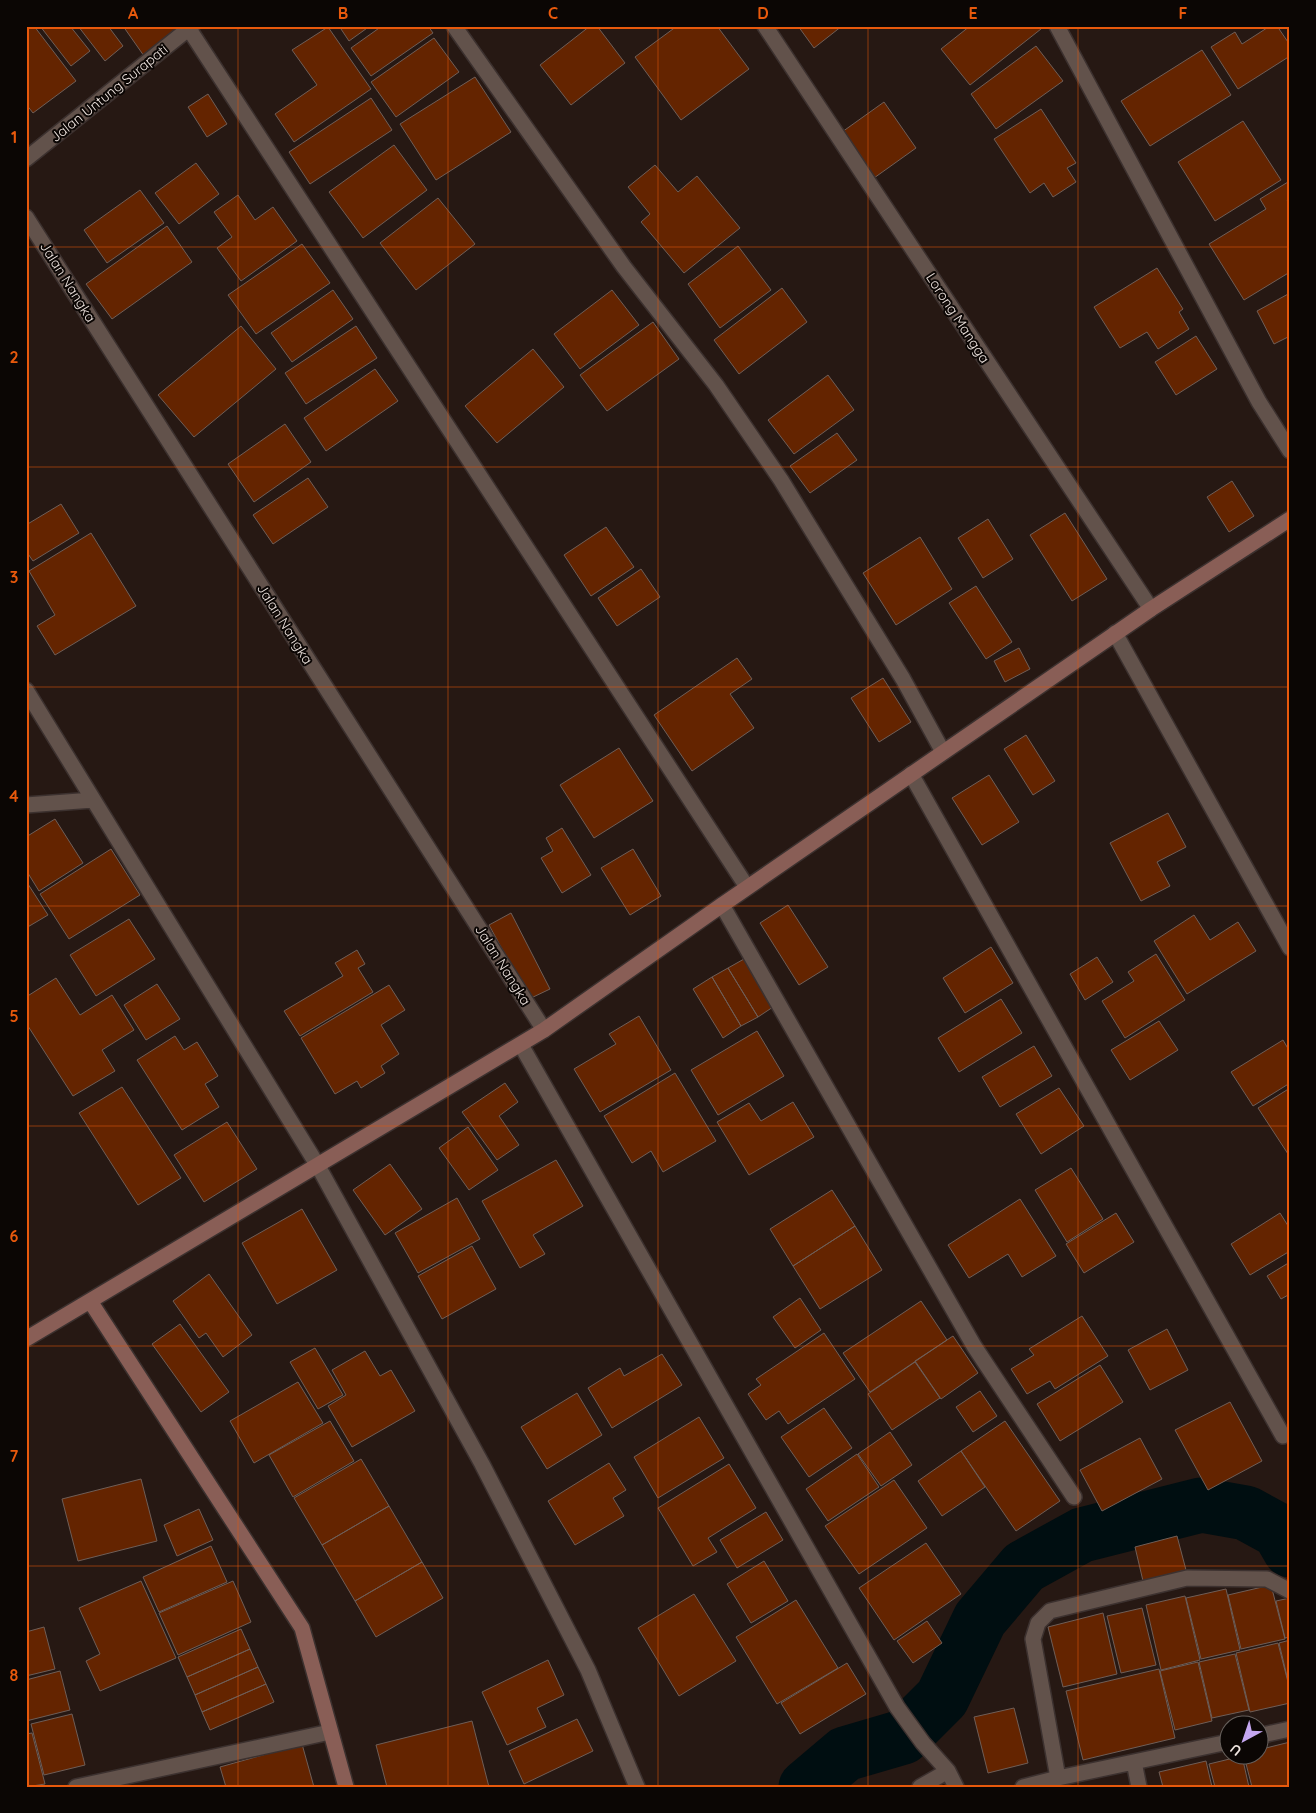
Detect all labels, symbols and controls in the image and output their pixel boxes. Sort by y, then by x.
text: A [128,3,139,23]
text: B [338,3,348,23]
text: C [548,3,558,23]
text: D [757,3,769,23]
text: E [968,3,978,23]
text: F [1179,3,1188,23]
street label: Jalan Untung Surapati [47,40,171,146]
text: 1 [11,127,17,147]
street label: Jalan Nangka [36,238,100,326]
street label: Lorong Mangga [922,269,994,367]
text: 2 [9,347,19,367]
text: 3 [10,567,18,587]
street label: Jalan Nangka [253,580,317,668]
text: 4 [9,786,19,806]
street label: Jalan Nangka [471,921,535,1009]
text: 5 [9,1006,19,1026]
text: 6 [10,1226,19,1246]
text: 7 [10,1446,19,1466]
text: 8 [10,1665,19,1685]
north arrow [1218,1716,1268,1766]
text: U [1226,1740,1245,1760]

